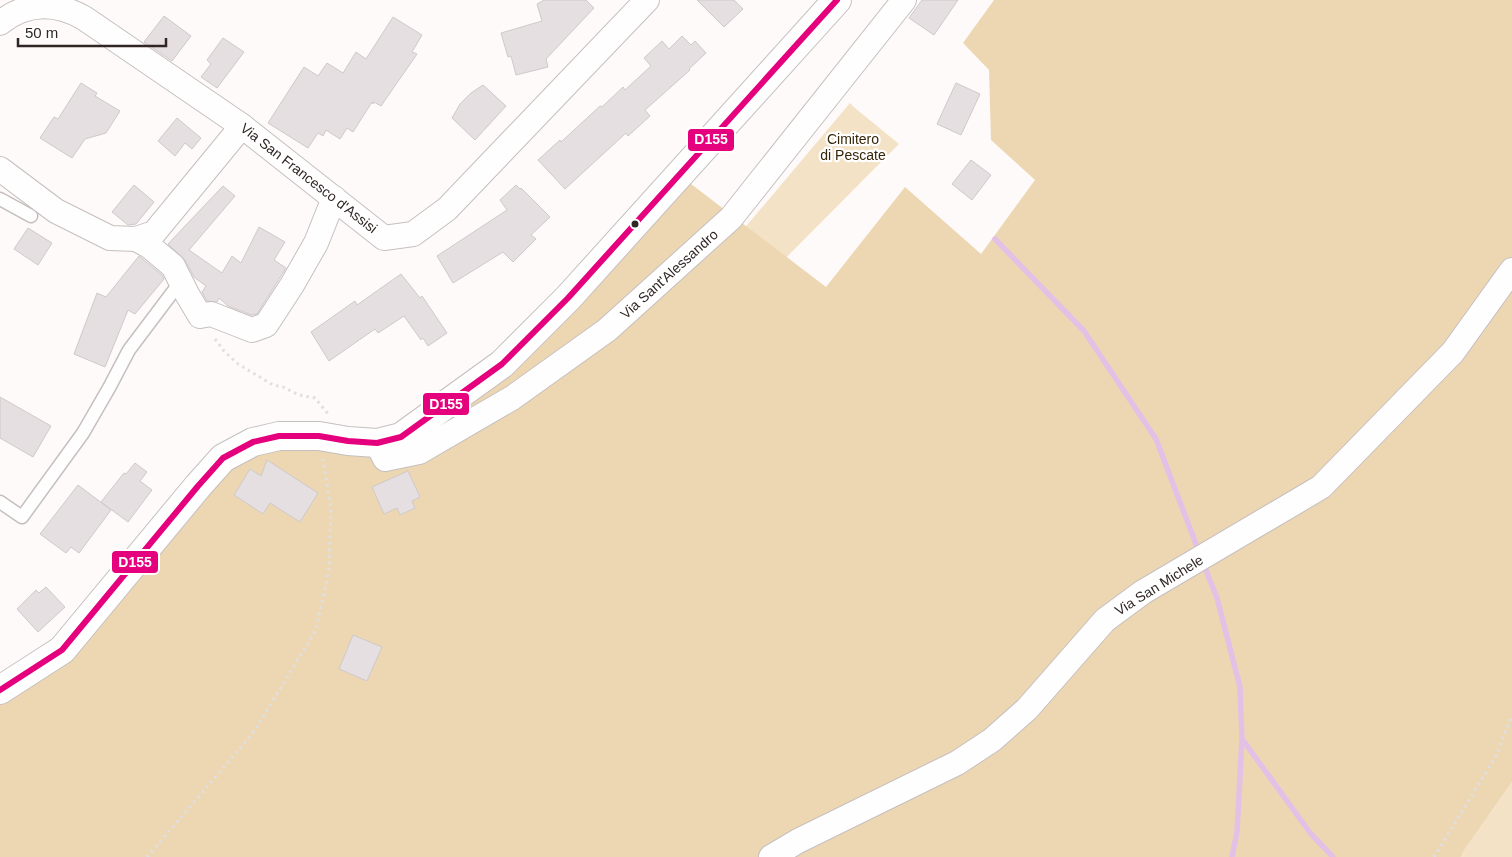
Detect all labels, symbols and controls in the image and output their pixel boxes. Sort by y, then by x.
scale bar [18,15,165,47]
text: 50 m [25,24,58,41]
street label: Via San Francesco d'Assisi [238,120,380,236]
line badge: D155 [687,128,735,152]
text: D155 [694,131,728,147]
park label: Cimitero di Pescate [820,131,886,163]
unlabelled marker [630,219,640,229]
street label: Via Sant'Alessandro [617,226,721,322]
line badge: D155 [422,392,470,416]
text: D155 [429,396,463,412]
line badge: D155 [111,550,159,574]
street label: Via San Michele [1112,551,1206,619]
text: D155 [118,554,152,570]

